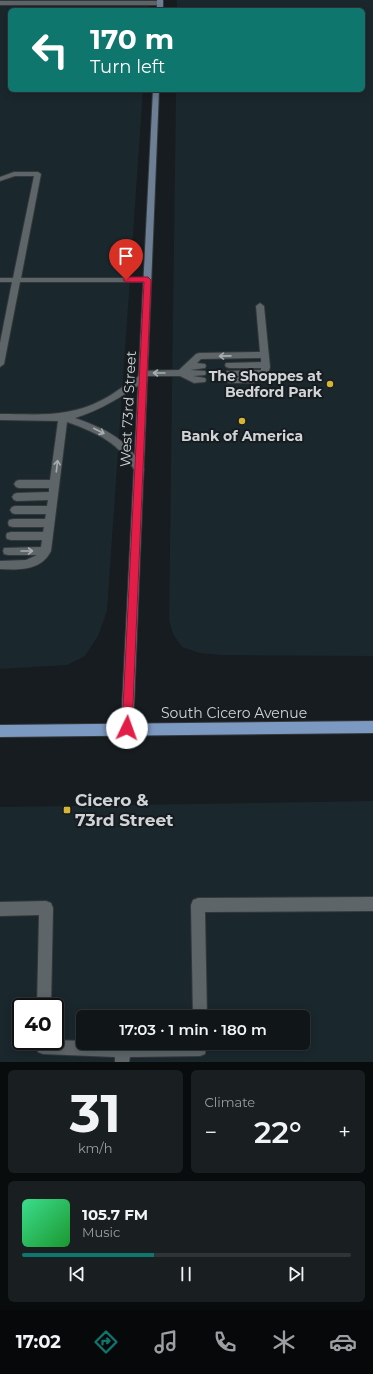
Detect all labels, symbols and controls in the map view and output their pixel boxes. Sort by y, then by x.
text: 170 m [90,22,174,56]
icon: left [24,24,76,76]
text: Turn left [90,56,165,78]
pin [109,239,143,280]
icon: arrive [115,245,137,267]
street label: West 73rd Street [116,350,140,468]
one-way arrow [219,352,232,359]
place label: The Shoppes at Bedford Park [209,367,323,401]
one-way arrow [153,369,166,377]
marker: The Shoppes at Bedford Park [325,379,335,389]
marker: Bank of America [237,416,247,426]
place label: Bank of America [181,427,303,445]
one-way arrow [93,428,105,435]
one-way arrow [53,460,61,473]
one-way arrow [20,547,33,555]
street label: South Cicero Avenue [161,704,307,722]
position arrow [106,707,148,749]
place label: Cicero & 73rd Street [75,790,174,830]
marker: Cicero & 73rd Street [62,805,72,815]
speed limit sign: 40 [12,998,64,1050]
text: 17:03 · 1 min · 180 m [119,1020,267,1039]
text: 31 [70,1082,121,1145]
text: Climate [205,1094,255,1110]
text: 22° [254,1114,302,1151]
text: − [205,1119,217,1146]
text: + [338,1119,351,1146]
text: km/h [78,1140,113,1156]
text: 105.7 FM [82,1205,148,1224]
text: Music [82,1224,120,1240]
icon: previous [66,1263,88,1285]
icon: pause [175,1263,197,1285]
icon: next [285,1263,307,1285]
icon: directions [92,1328,120,1356]
icon: music [152,1328,180,1356]
icon: phone [211,1328,239,1356]
icon: climate [270,1328,298,1356]
icon: car [329,1328,357,1356]
text: 17:02 [16,1331,61,1353]

